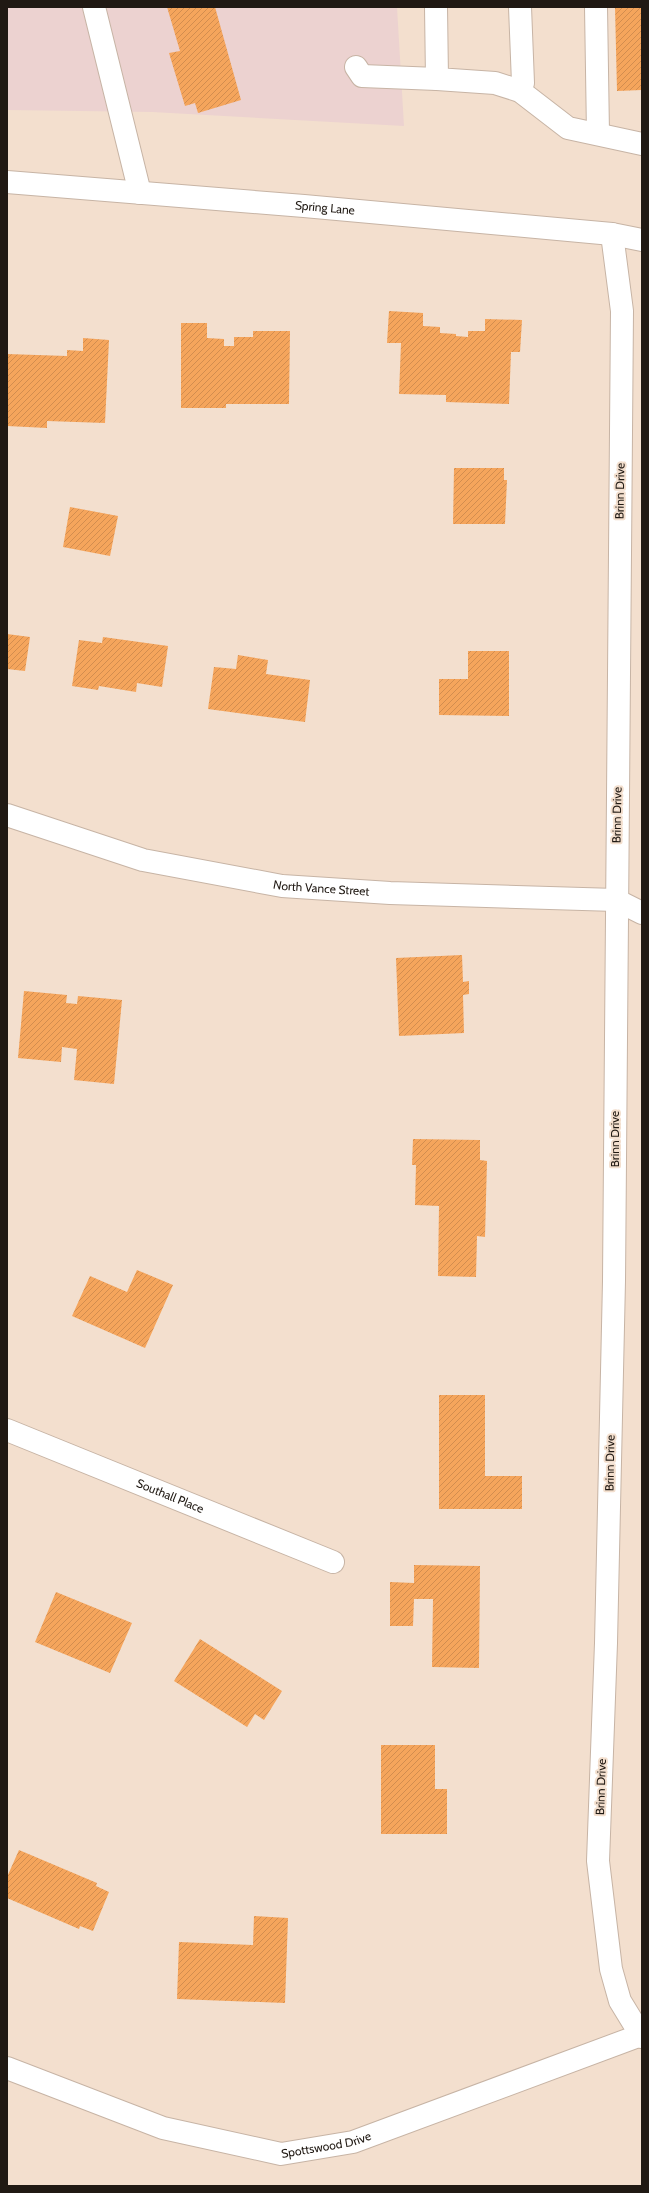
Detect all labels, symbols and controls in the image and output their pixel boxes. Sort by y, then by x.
street label: Spring Lane [294,197,356,218]
street label: Brinn Drive [612,463,627,519]
street label: Brinn Drive [609,787,624,843]
street label: North Vance Street [272,877,370,899]
street label: Brinn Drive [607,1111,622,1167]
street label: Brinn Drive [602,1435,617,1491]
street label: Southall Place [134,1475,206,1516]
street label: Brinn Drive [592,1759,609,1815]
street label: Spottswood Drive [280,2128,373,2161]

